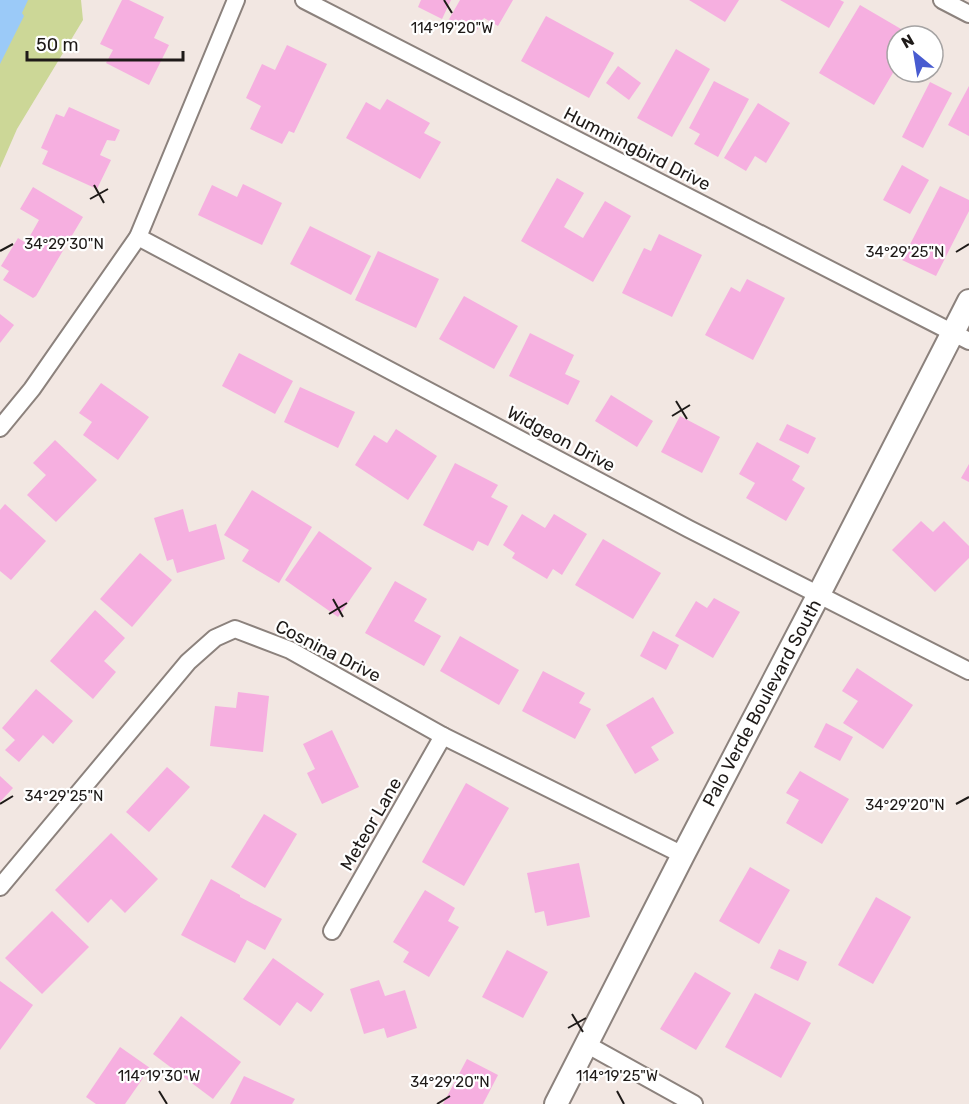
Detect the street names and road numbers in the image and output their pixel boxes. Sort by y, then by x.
street label: Hummingbird Drive [560,102,714,196]
street label: Widgeon Drive [503,401,619,477]
street label: Palo Verde Boulevard South [698,596,826,810]
street label: Cosnina Drive [272,615,384,687]
street label: Meteor Lane [336,774,406,874]

